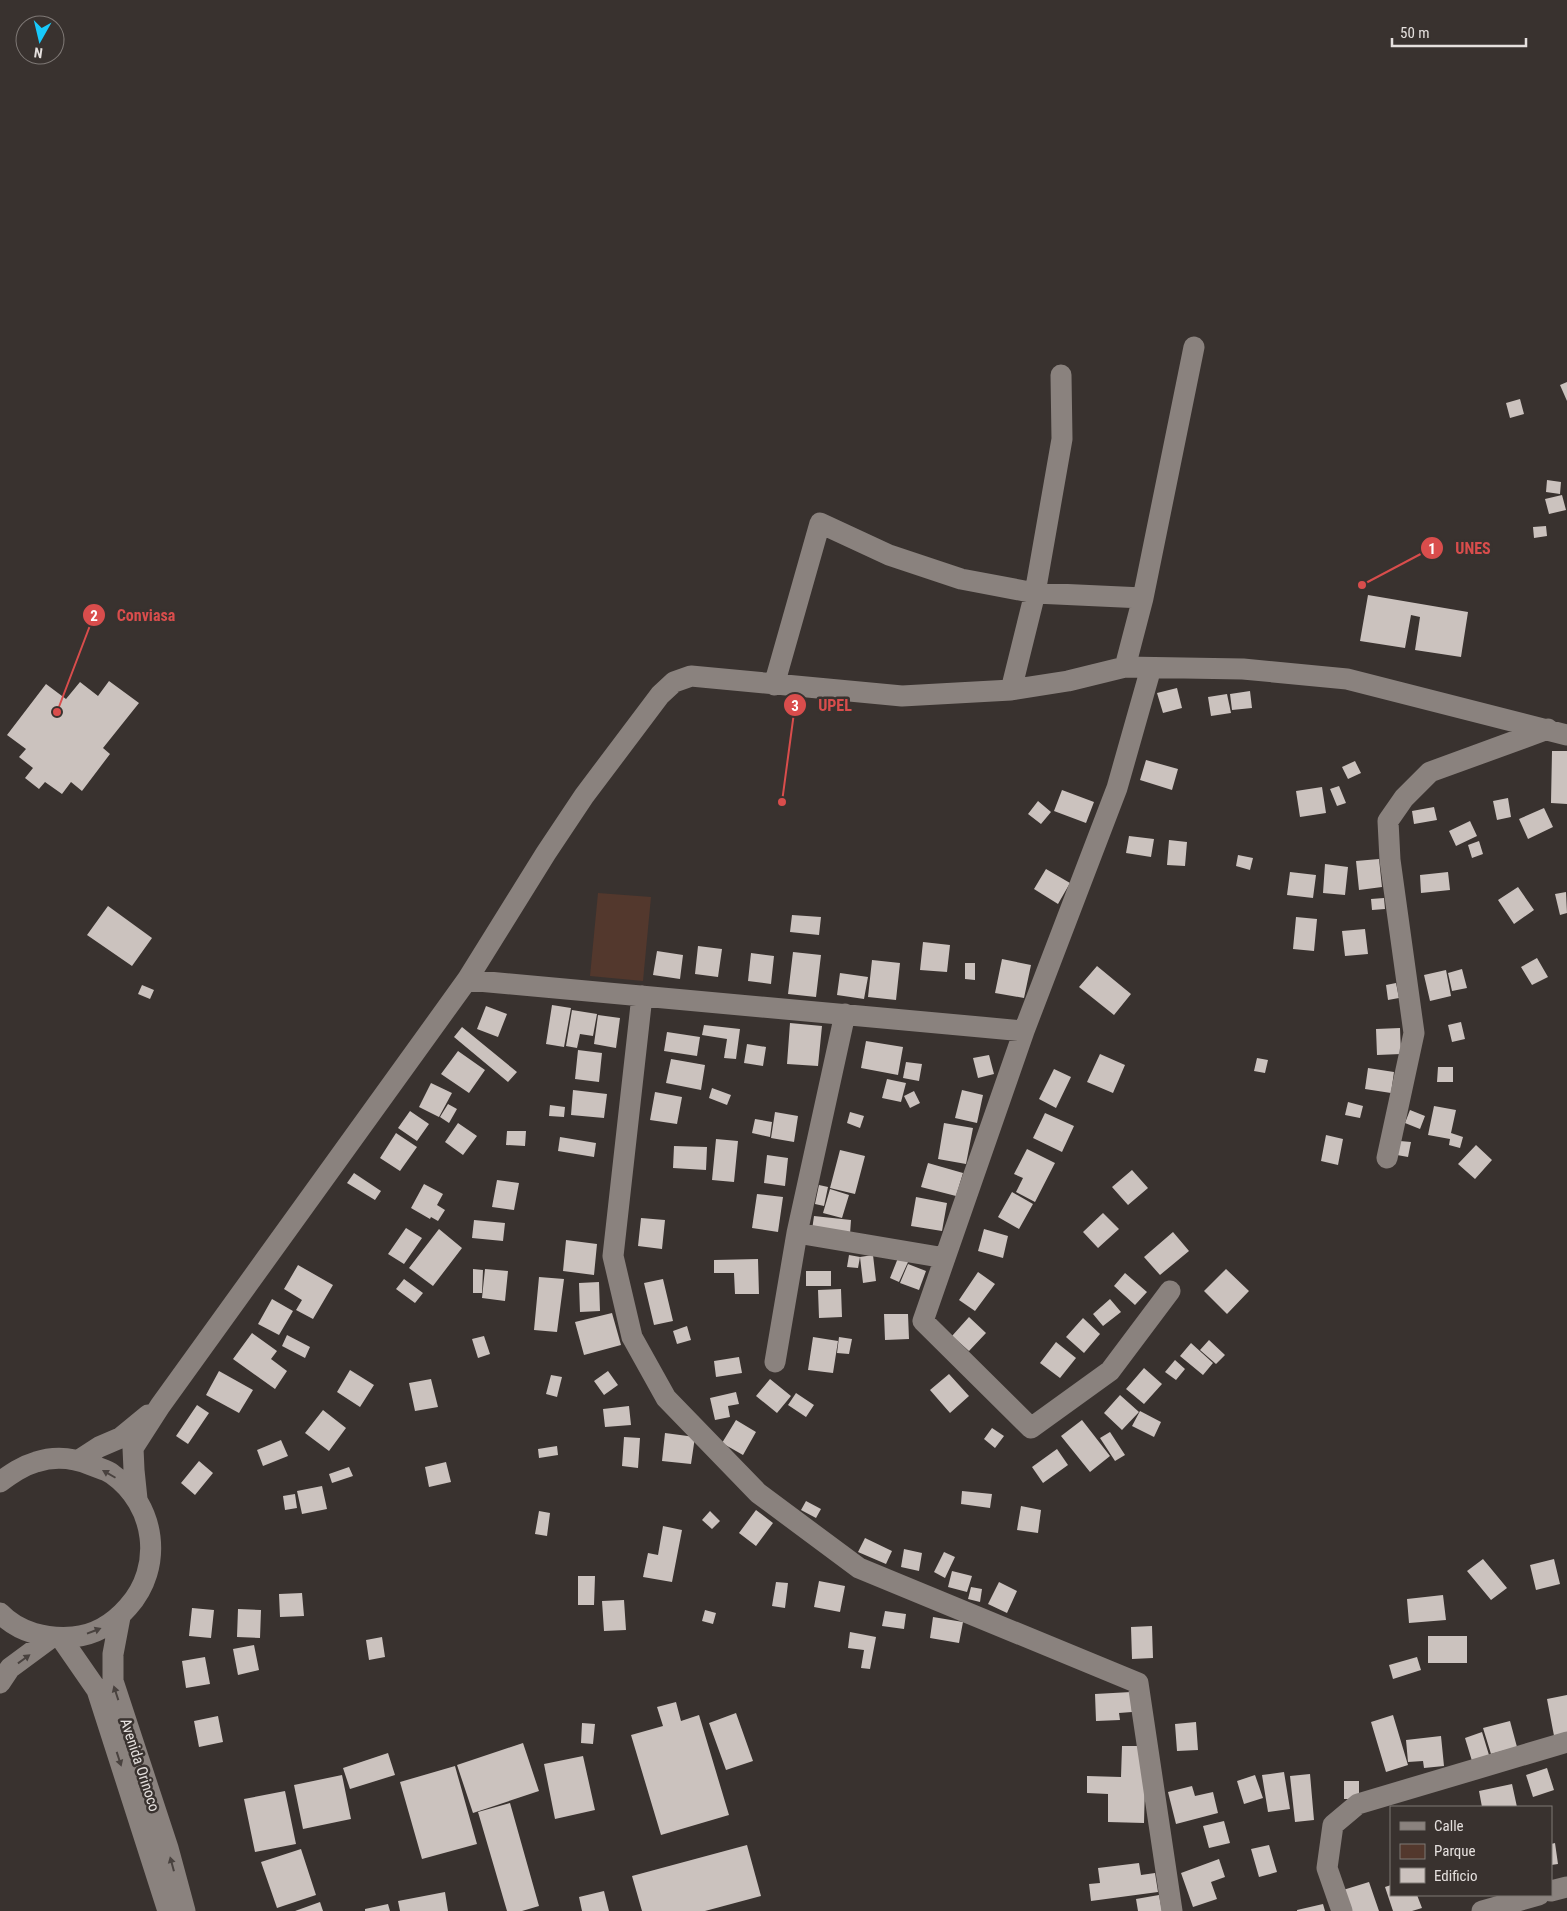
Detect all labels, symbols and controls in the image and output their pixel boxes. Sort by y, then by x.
north arrow [15,15,65,65]
scale bar [1392,15,1526,47]
text: 50 m [1400,24,1430,42]
text: N [33,44,44,61]
callout: UNES [1420,533,1500,564]
text: UNES [1455,539,1491,558]
text: 1 [1428,540,1436,558]
callout: Conviasa [82,600,185,631]
text: Conviasa [117,606,176,625]
text: 2 [90,607,98,625]
callout: UPEL [783,690,862,721]
text: UPEL [818,696,852,715]
text: 3 [791,697,799,715]
one-way arrow [102,1469,115,1478]
one-way arrow [87,1627,102,1635]
one-way arrow [17,1654,31,1664]
one-way arrow [112,1685,120,1700]
street label: Avenida Orinoco [116,1716,164,1814]
one-way arrow [116,1752,124,1767]
legend [1390,1806,1552,1896]
text: Calle [1434,1817,1464,1835]
text: Parque [1434,1842,1476,1860]
one-way arrow [168,1856,176,1872]
text: Edificio [1434,1867,1477,1885]

